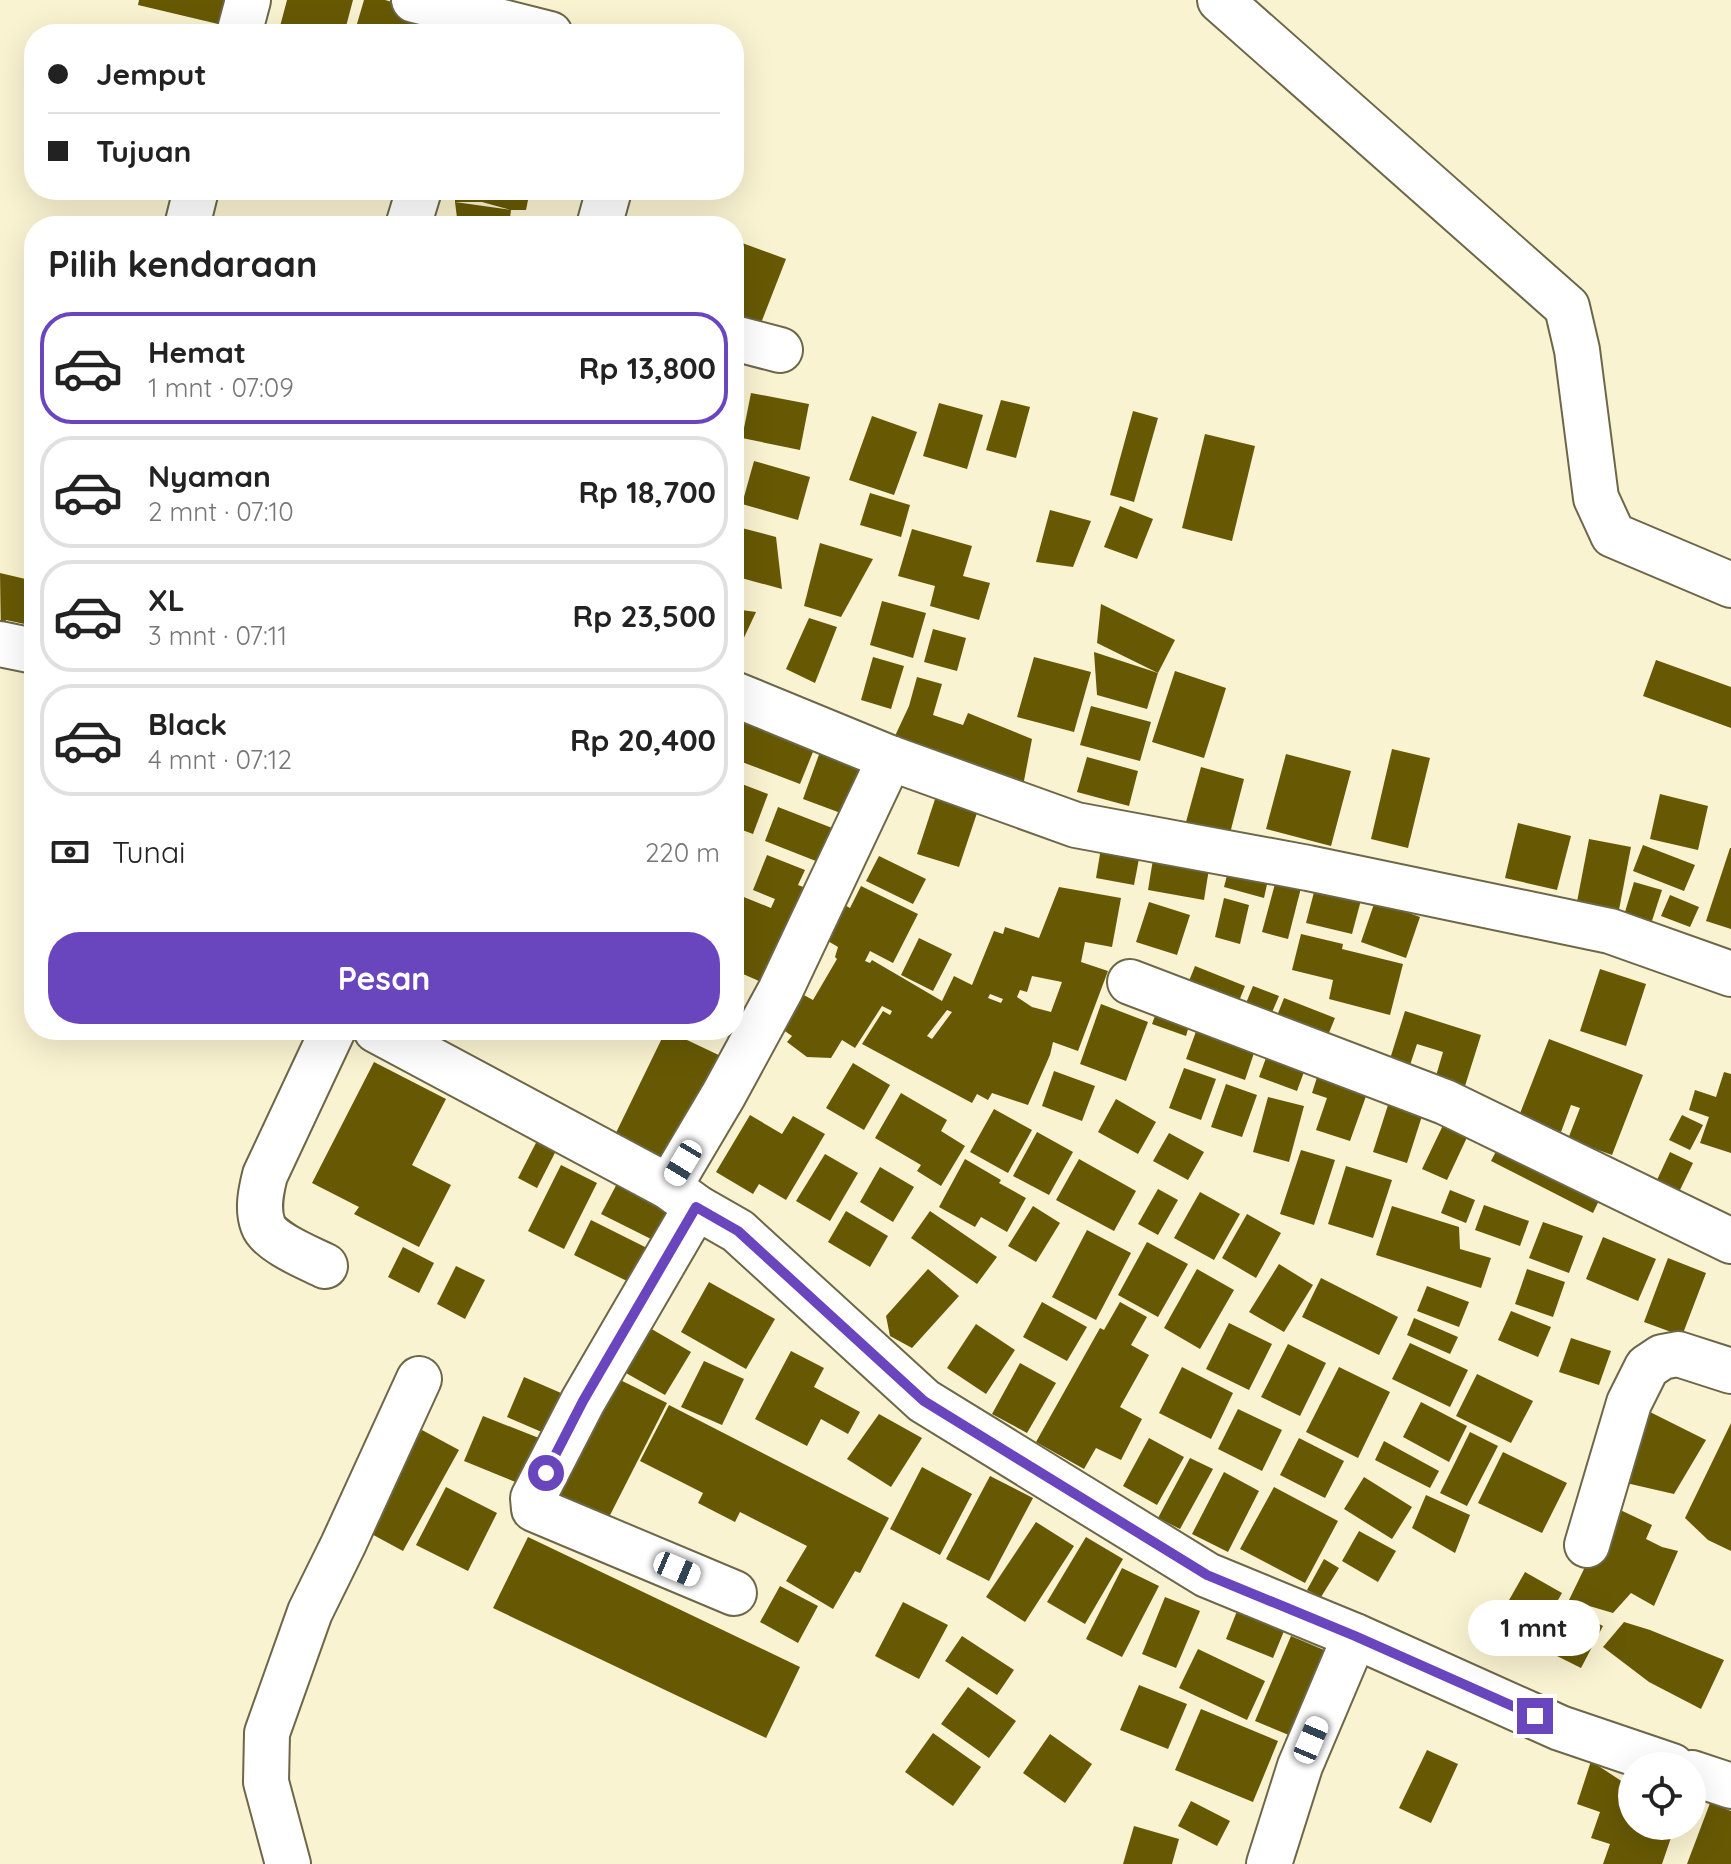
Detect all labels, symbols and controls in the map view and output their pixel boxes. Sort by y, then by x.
text: Jemput [96,55,207,93]
text: Tujuan [96,132,191,170]
text: Pilih kendaraan [48,241,317,286]
icon: car [52,332,124,404]
text: Hemat [148,333,246,371]
text: Rp 13,800 [579,349,716,387]
text: 1 mnt · 07:09 [148,371,294,404]
icon: car [52,456,124,528]
text: Nyaman [148,457,271,495]
text: Rp 18,700 [578,473,716,511]
text: 2 mnt · 07:10 [148,495,294,528]
icon: car [52,580,124,652]
text: XL [148,581,185,619]
text: Rp 23,500 [573,597,716,635]
text: 3 mnt · 07:11 [148,619,287,652]
icon: car [52,704,124,776]
text: Black [148,705,227,743]
text: Rp 20,400 [570,721,716,759]
text: 4 mnt · 07:12 [148,743,292,776]
icon: cash [48,830,92,874]
text: Tunai [112,833,186,871]
text: 220 m [645,836,720,869]
button: Pesan [48,932,720,1024]
car [660,1136,706,1190]
route start [528,1455,564,1491]
car [650,1549,704,1589]
callout: 1 mnt [1469,1600,1601,1656]
text: 1 mnt [1500,1611,1568,1644]
route end [1517,1698,1553,1734]
car [1291,1713,1331,1767]
map controls [1618,1752,1706,1840]
button: locate [1618,1752,1706,1840]

